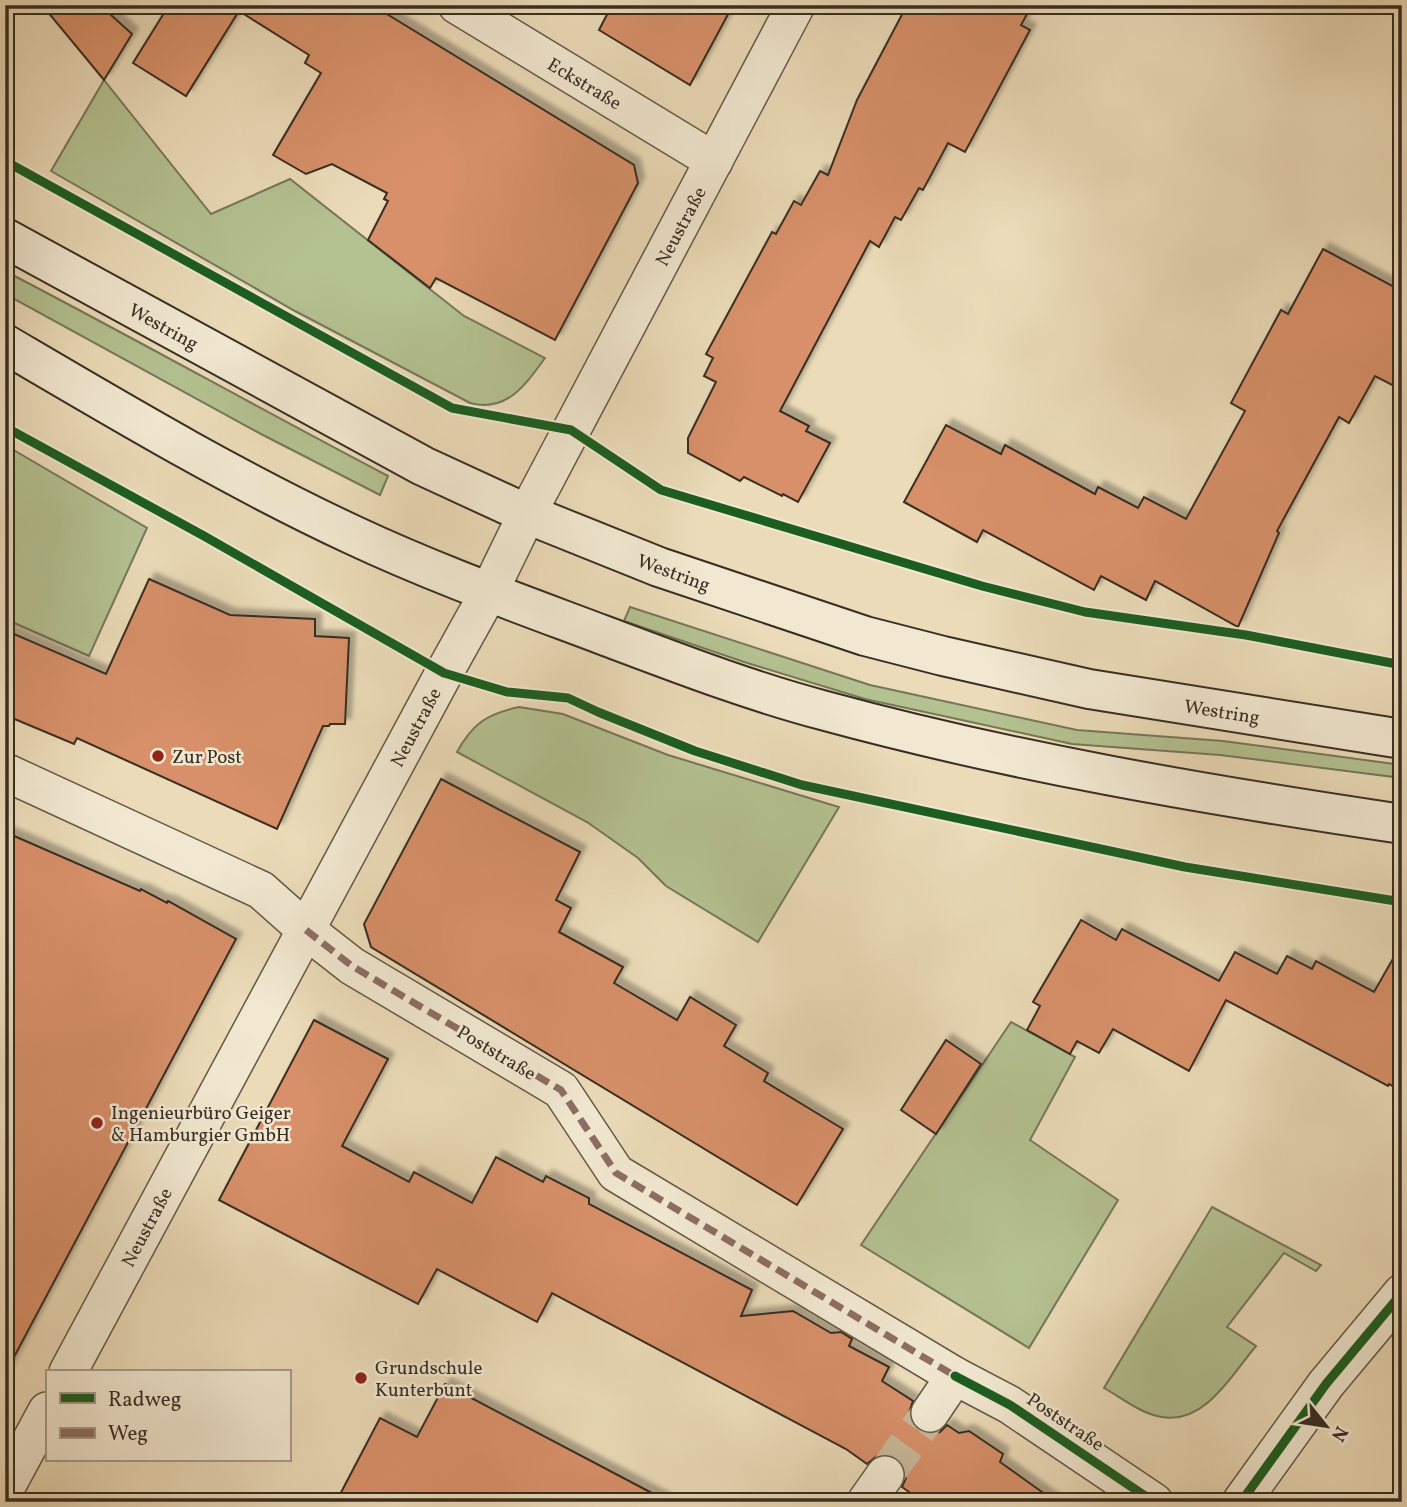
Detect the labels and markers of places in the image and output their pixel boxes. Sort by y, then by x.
place label: Zur Post [172,745,242,771]
marker: Zur Post [150,748,166,764]
place label: Ingenieurbüro Geiger & Hamburgier GmbH [111,1101,291,1149]
marker: Ingenieurbüro Geiger & Hamburgier GmbH [89,1115,105,1131]
place label: Grundschule Kunterbunt [375,1356,483,1404]
marker: Grundschule Kunterbunt [353,1370,369,1386]

